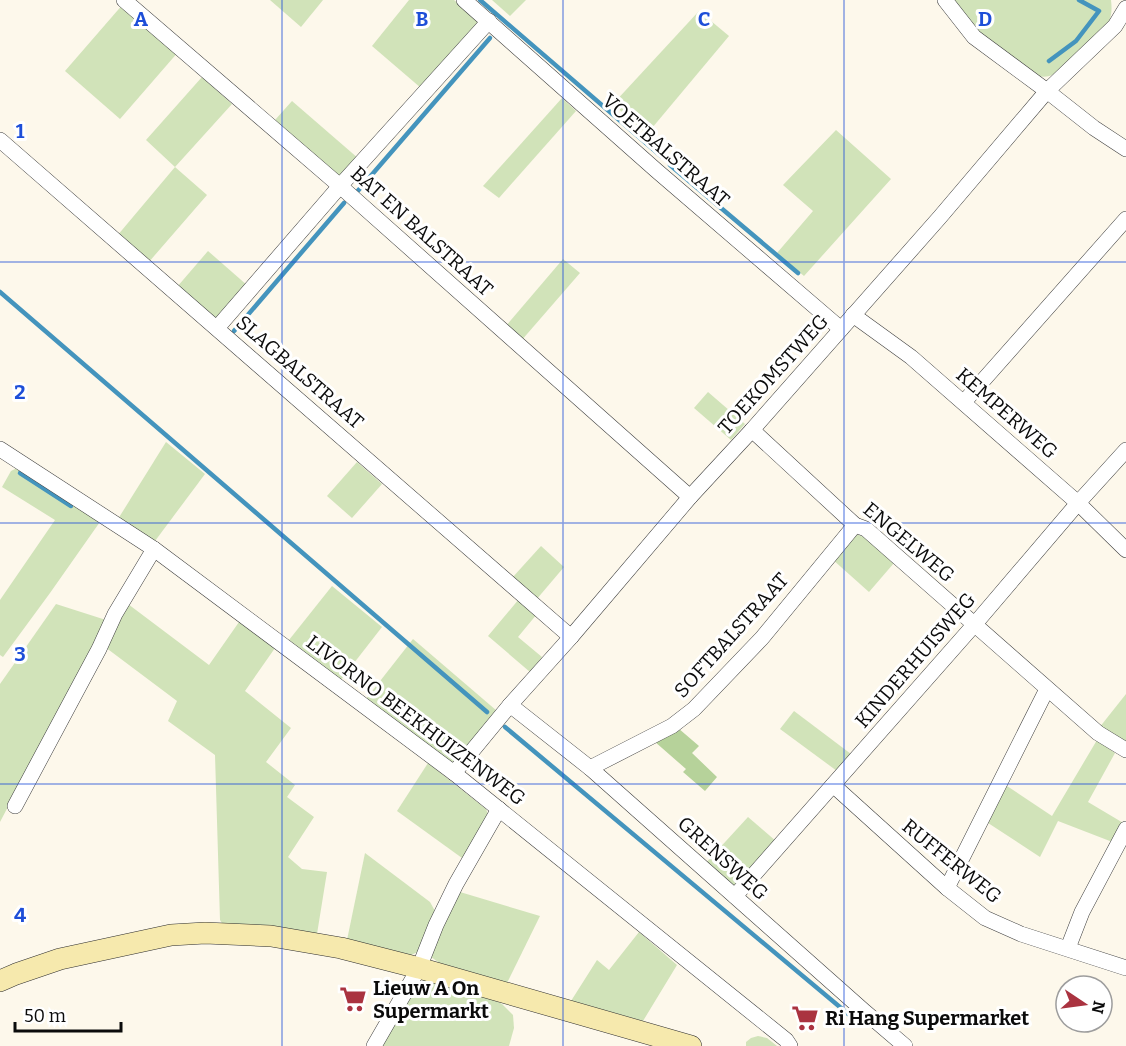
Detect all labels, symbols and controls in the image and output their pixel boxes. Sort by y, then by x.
text: A [134,7,149,31]
text: B [416,7,429,31]
text: C [698,7,710,31]
text: D [978,7,992,31]
street label: VOETBALSTRAAT [598,88,735,212]
text: 1 [16,119,25,143]
street label: BAT EN BALSTRAAT [346,161,498,301]
street label: TOEKOMSTWEG [713,309,833,439]
street label: SLAGBALSTRAAT [231,310,369,434]
street label: KEMPERWEG [951,362,1063,464]
text: 2 [14,380,26,404]
street label: ENGELWEG [859,497,960,587]
street label: SOFTBALSTRAAT [669,568,793,702]
street label: KINDERHUISWEG [850,587,980,732]
street label: LIVORNO BEEKHUIZENWEG [302,630,530,810]
text: 3 [14,642,26,666]
street label: GRENSWEG [673,811,773,905]
street label: RUFFERWEG [898,814,1007,908]
text: 4 [14,903,26,927]
north arrow [1054,974,1114,1034]
place label: Lieuw A On Supermarkt [373,976,489,1023]
supermarket icon: Lieuw A On Supermarkt [338,984,368,1014]
scale bar [15,995,122,1033]
text: N [1087,999,1109,1015]
supermarket icon: Ri Hang Supermarket [790,1003,820,1033]
text: 50 m [24,1005,66,1027]
place label: Ri Hang Supermarket [825,1006,1029,1030]

